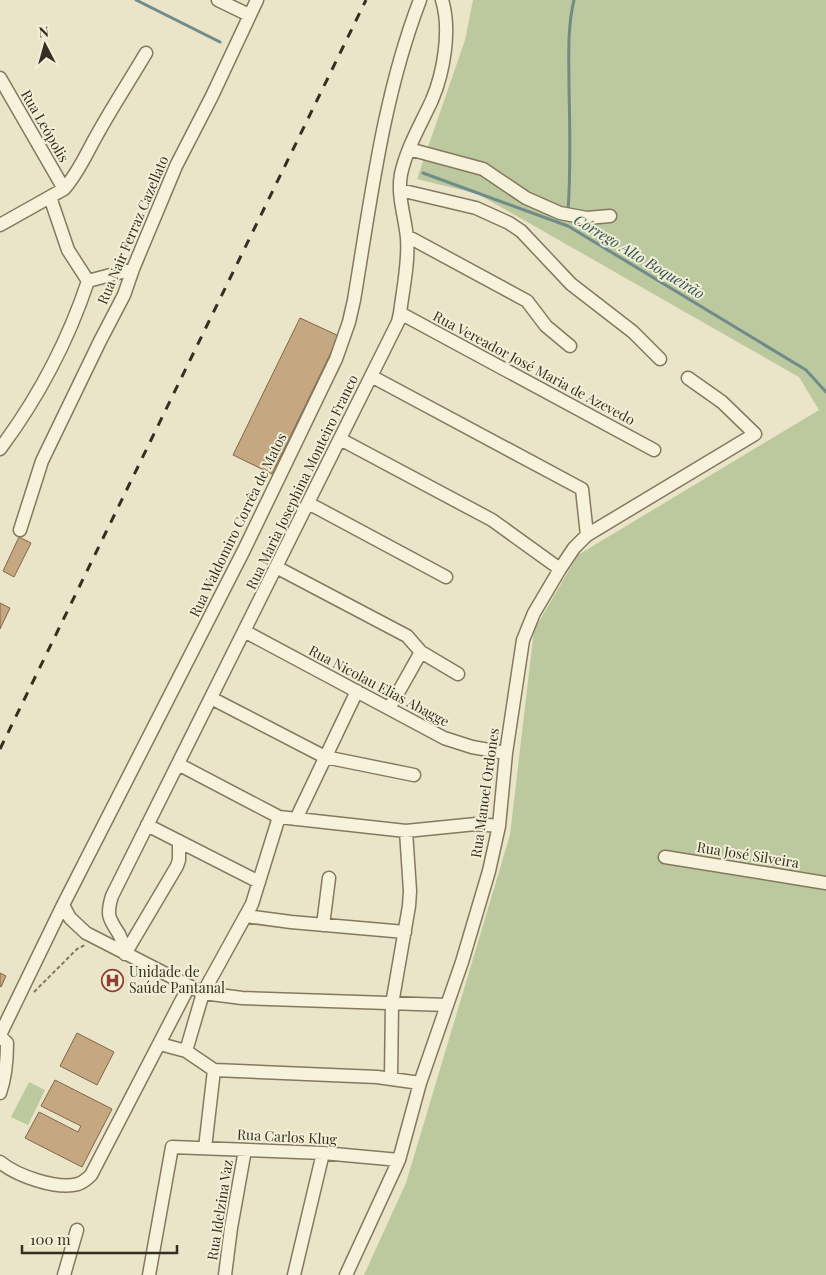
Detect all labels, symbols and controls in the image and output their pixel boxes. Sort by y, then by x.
north arrow [20,20,70,70]
text: N [38,22,50,42]
street label: Rua Leópolis [17,86,74,165]
street label: Rua Nair Ferraz Cazellato [93,152,173,307]
water label: Córrego Alto Boqueirão [570,209,709,303]
street label: Rua Vereador José Maria de Azevedo [430,306,639,429]
street label: Rua Maria Josephina Monteiro Franco [241,371,362,592]
street label: Rua Waldomiro Corrêa de Matos [185,429,291,620]
street label: Rua Nicolau Elias Abagge [306,640,453,731]
street label: Rua Manoel Ordones [466,727,503,859]
street label: Rua José Silveira [696,837,800,872]
place label: Unidade de Saúde Pantanal [129,962,225,997]
hospital icon: Unidade de Saúde Pantanal [101,968,125,992]
street label: Rua Carlos Klug [237,1124,338,1149]
street label: Rua Idelzina Vaz [202,1158,237,1262]
scale bar [22,1222,178,1254]
text: 100 m [30,1229,71,1249]

